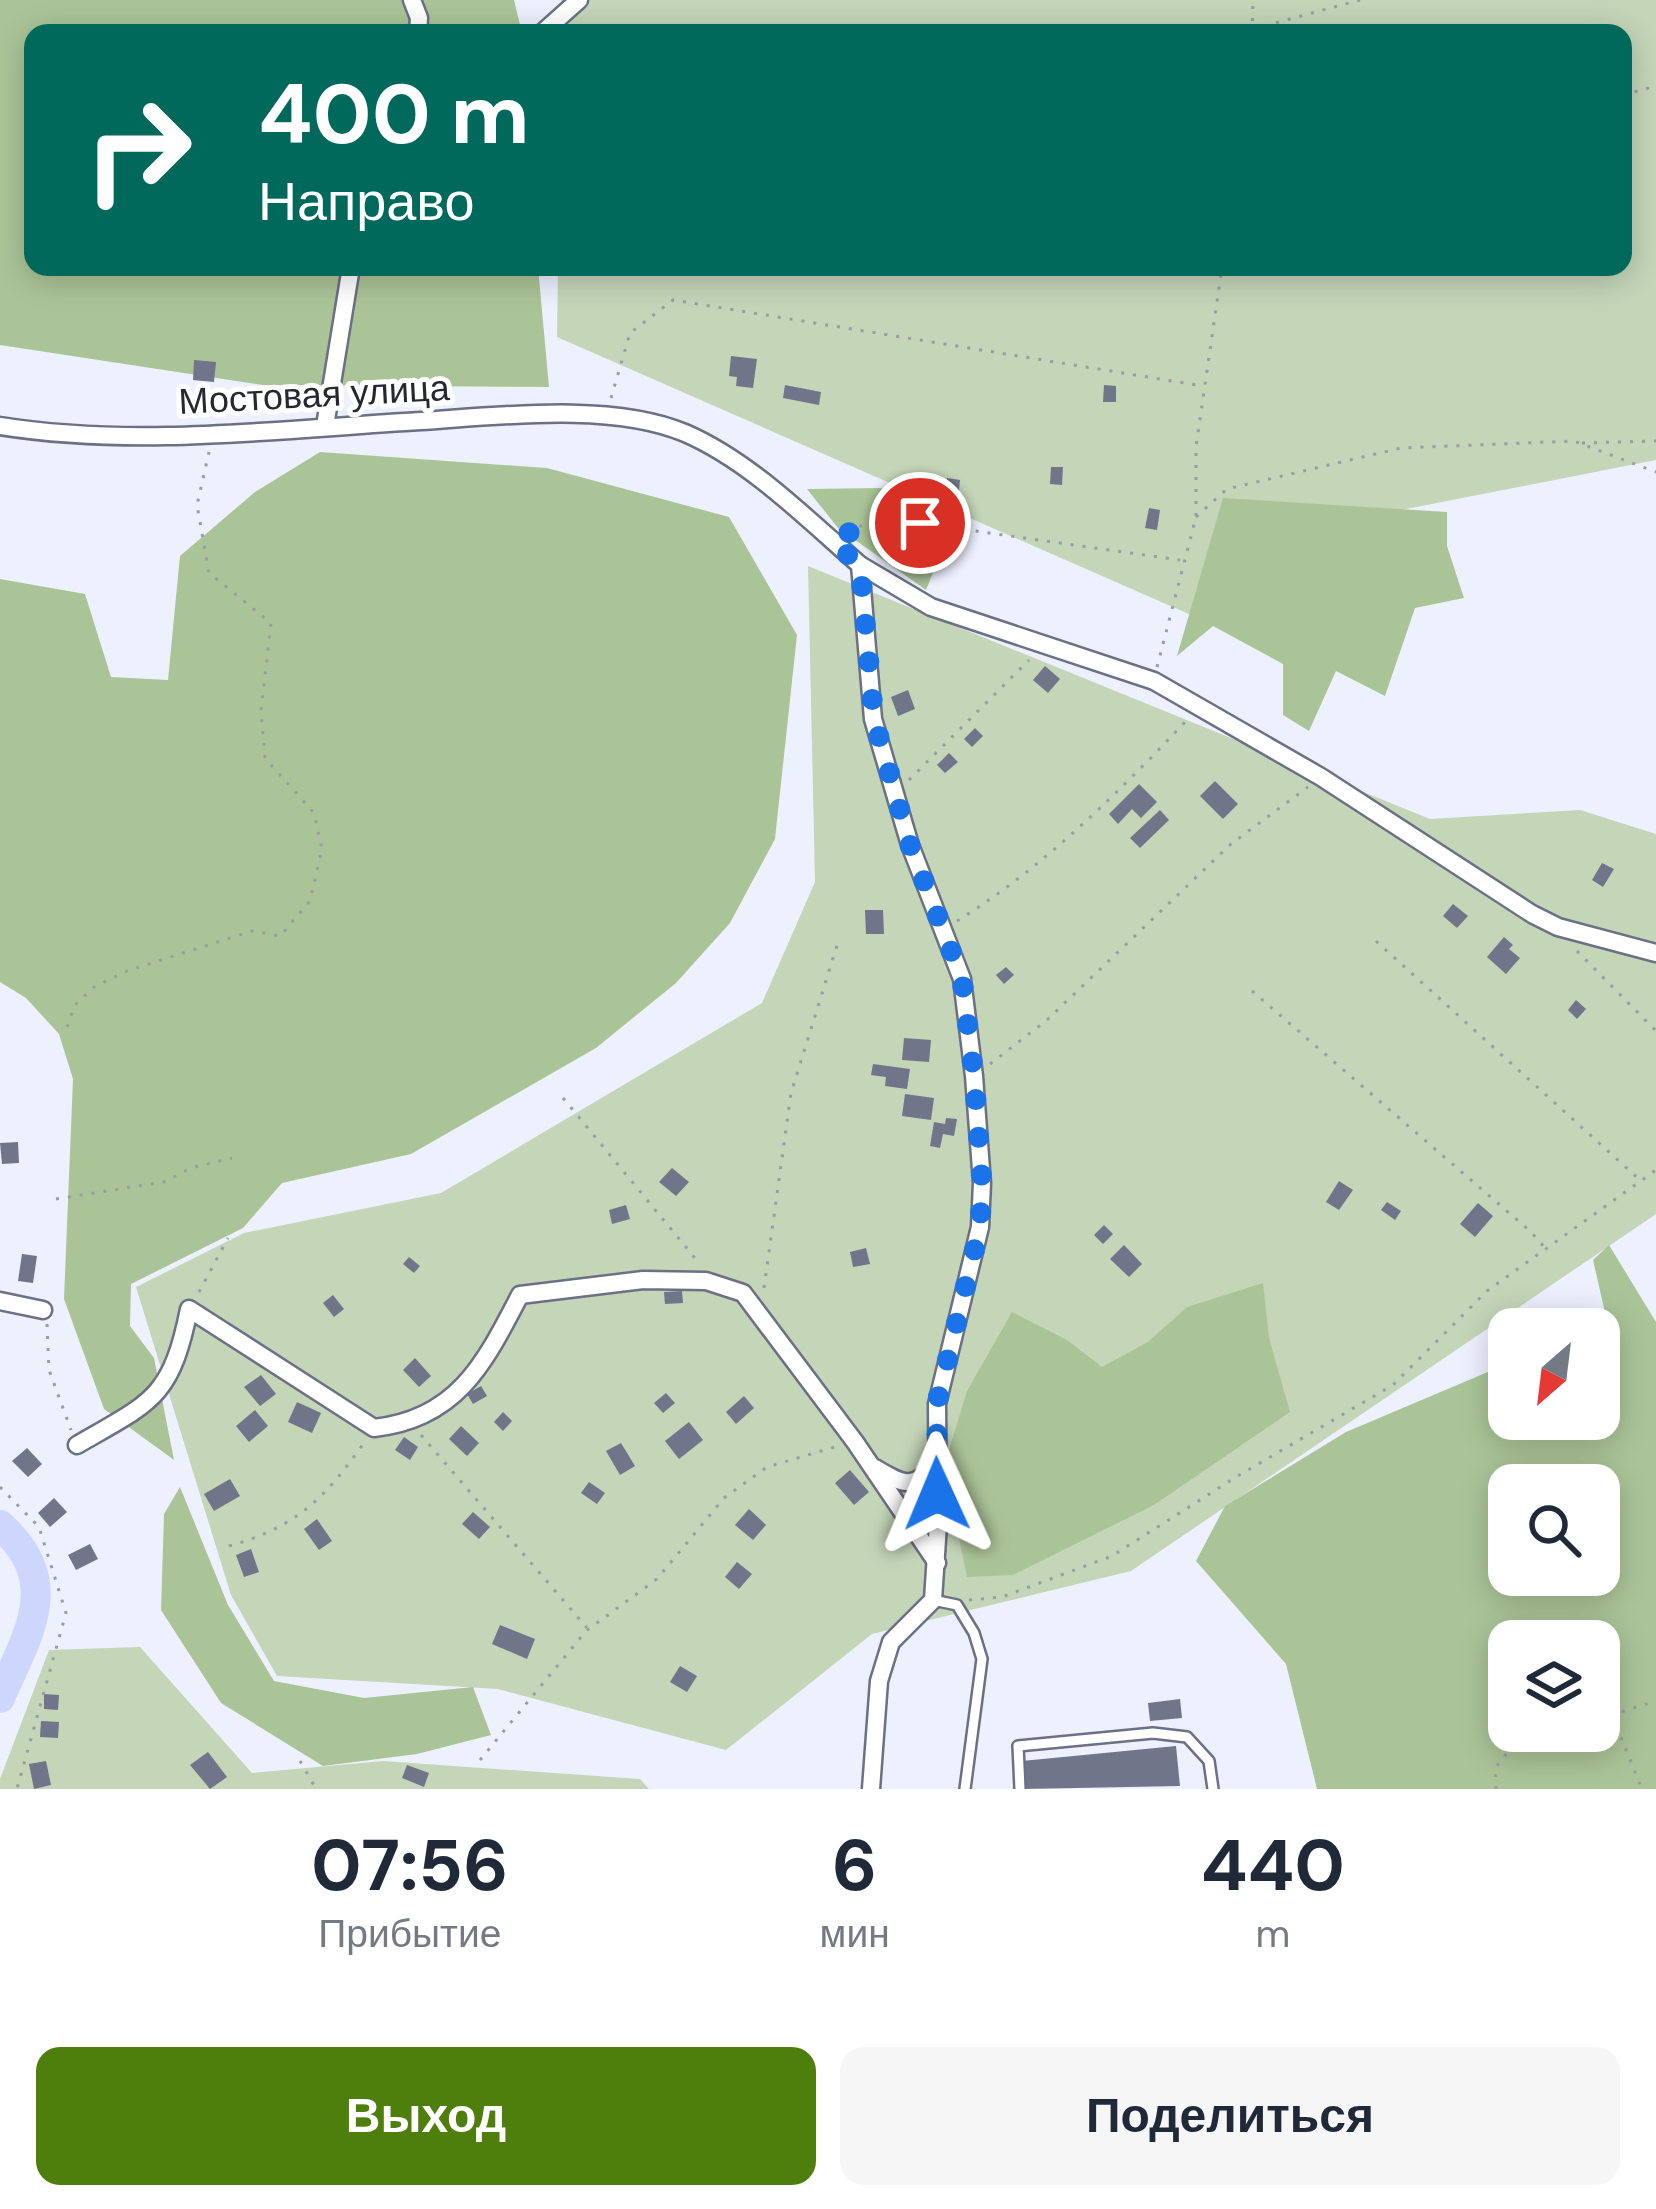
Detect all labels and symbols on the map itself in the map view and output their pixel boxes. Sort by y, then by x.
street label: Мостовая улица [177,364,452,425]
pin [869,472,971,574]
north arrow [1488,1308,1620,1440]
position arrow [874,1431,1000,1557]

